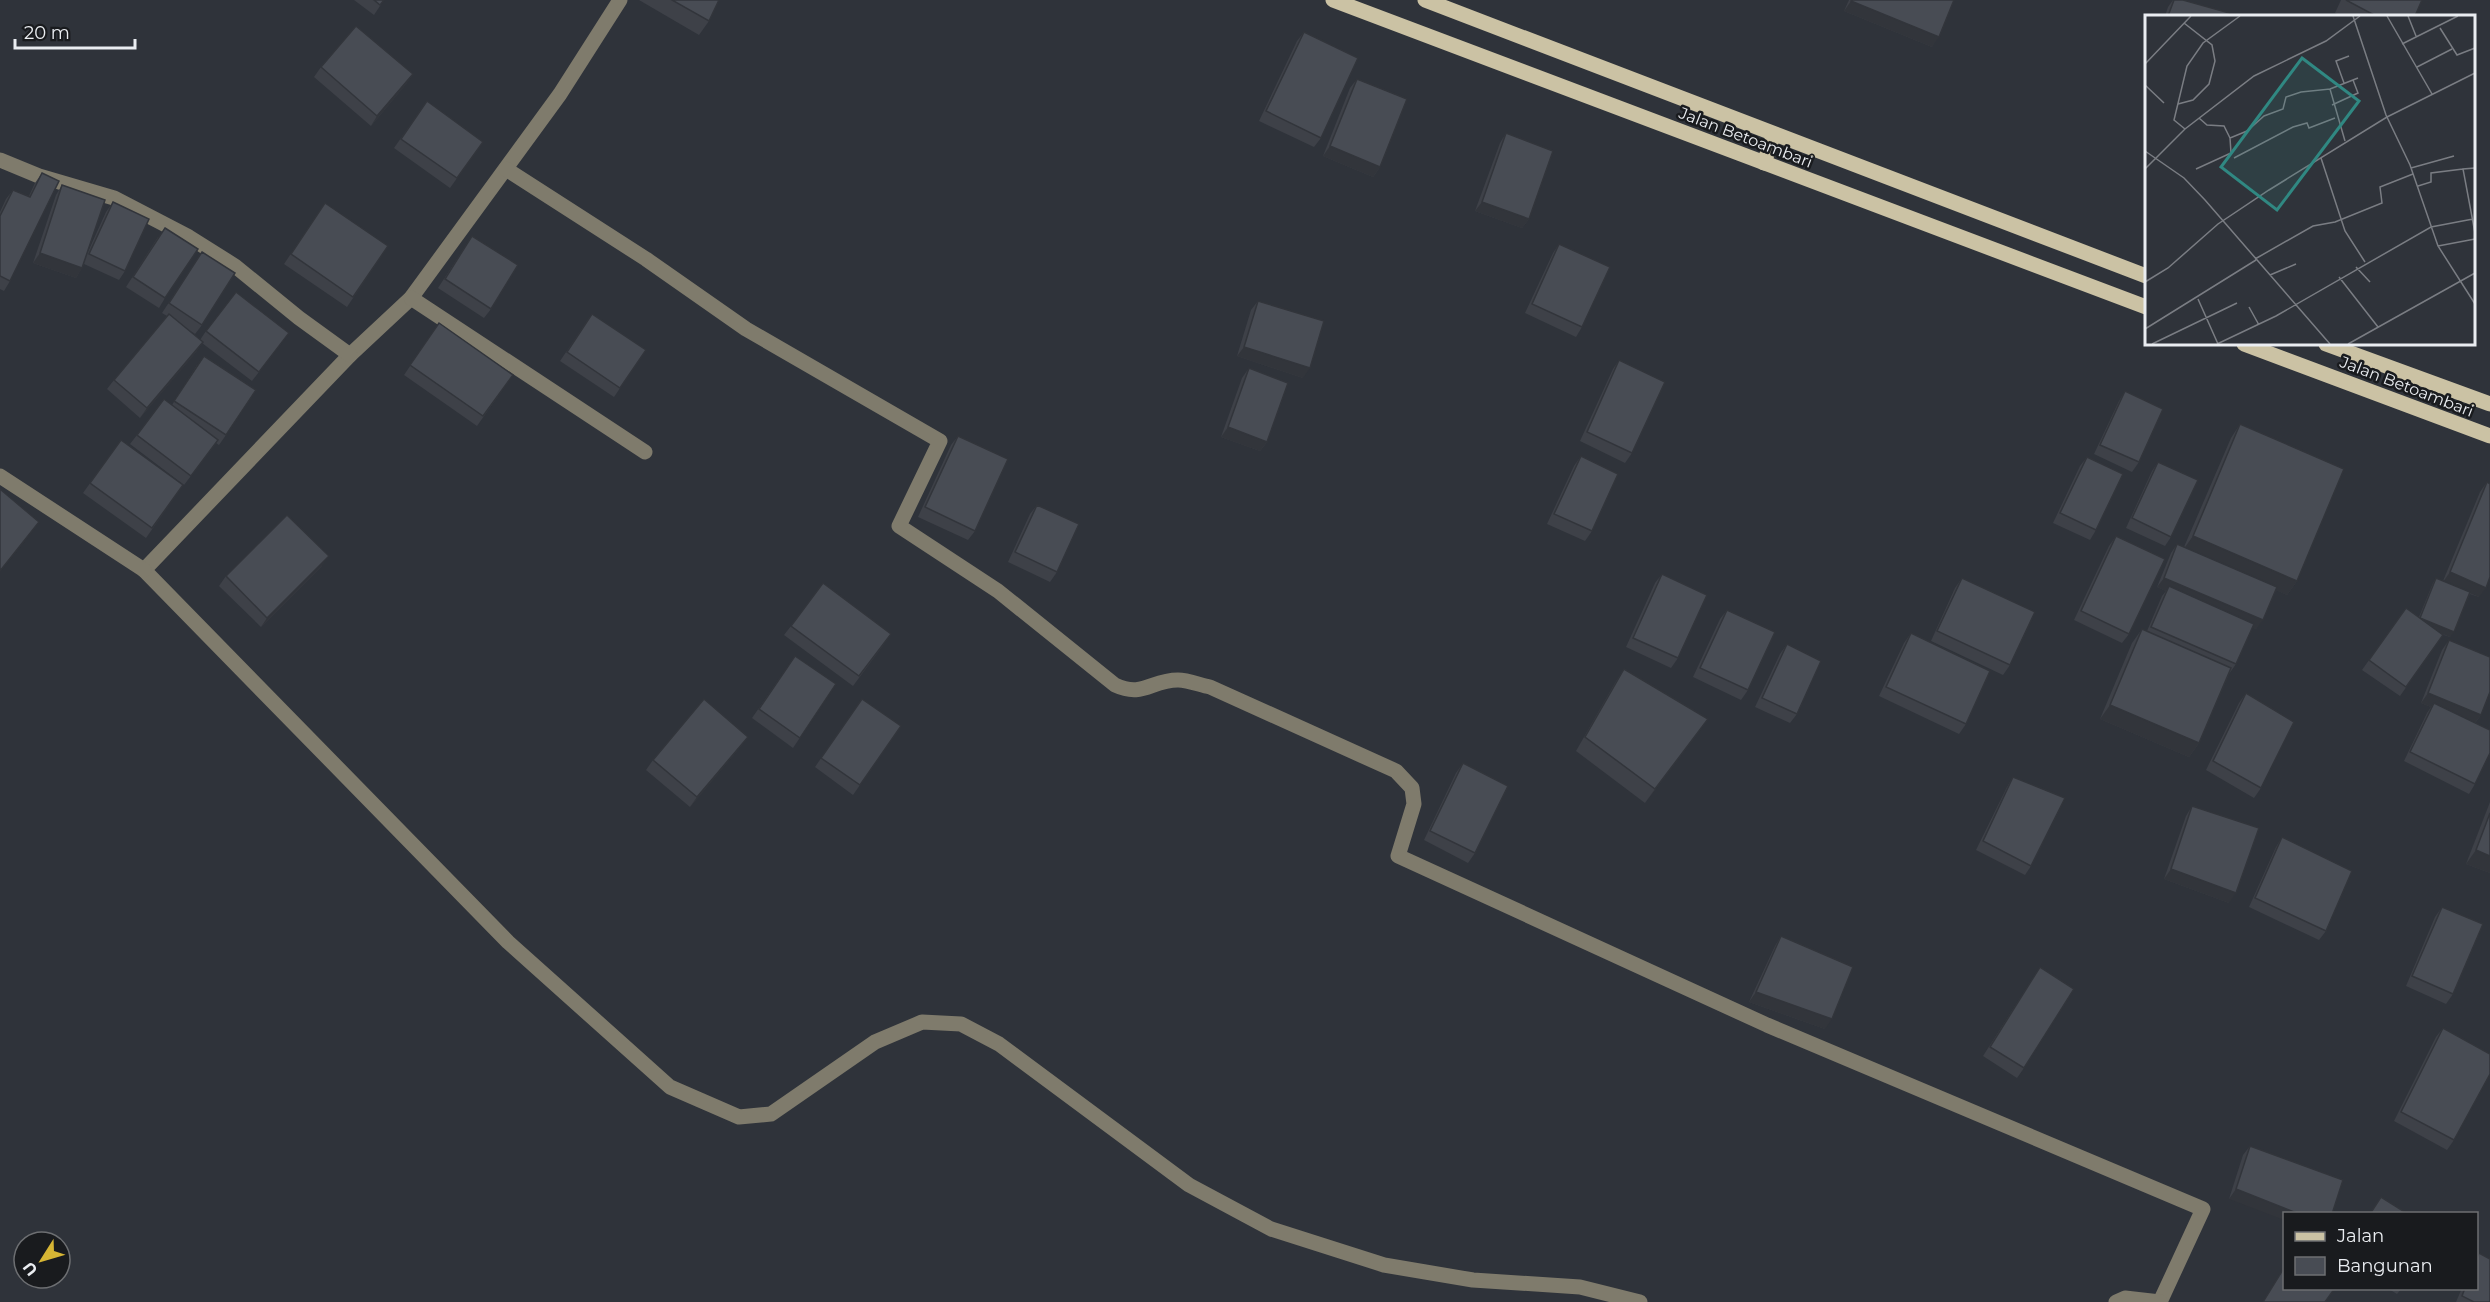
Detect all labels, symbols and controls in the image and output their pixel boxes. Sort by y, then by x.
scale bar [15,12,135,50]
inset map [2145,15,2475,345]
text: 20 m [24,22,70,44]
street label: Jalan Betoambari [1675,103,1815,172]
street label: Jalan Betoambari [2336,352,2476,421]
legend [2283,1212,2478,1290]
text: Jalan [2336,1225,2384,1247]
north arrow [12,1230,72,1290]
text: Bangunan [2337,1255,2433,1277]
text: U [19,1258,42,1279]

